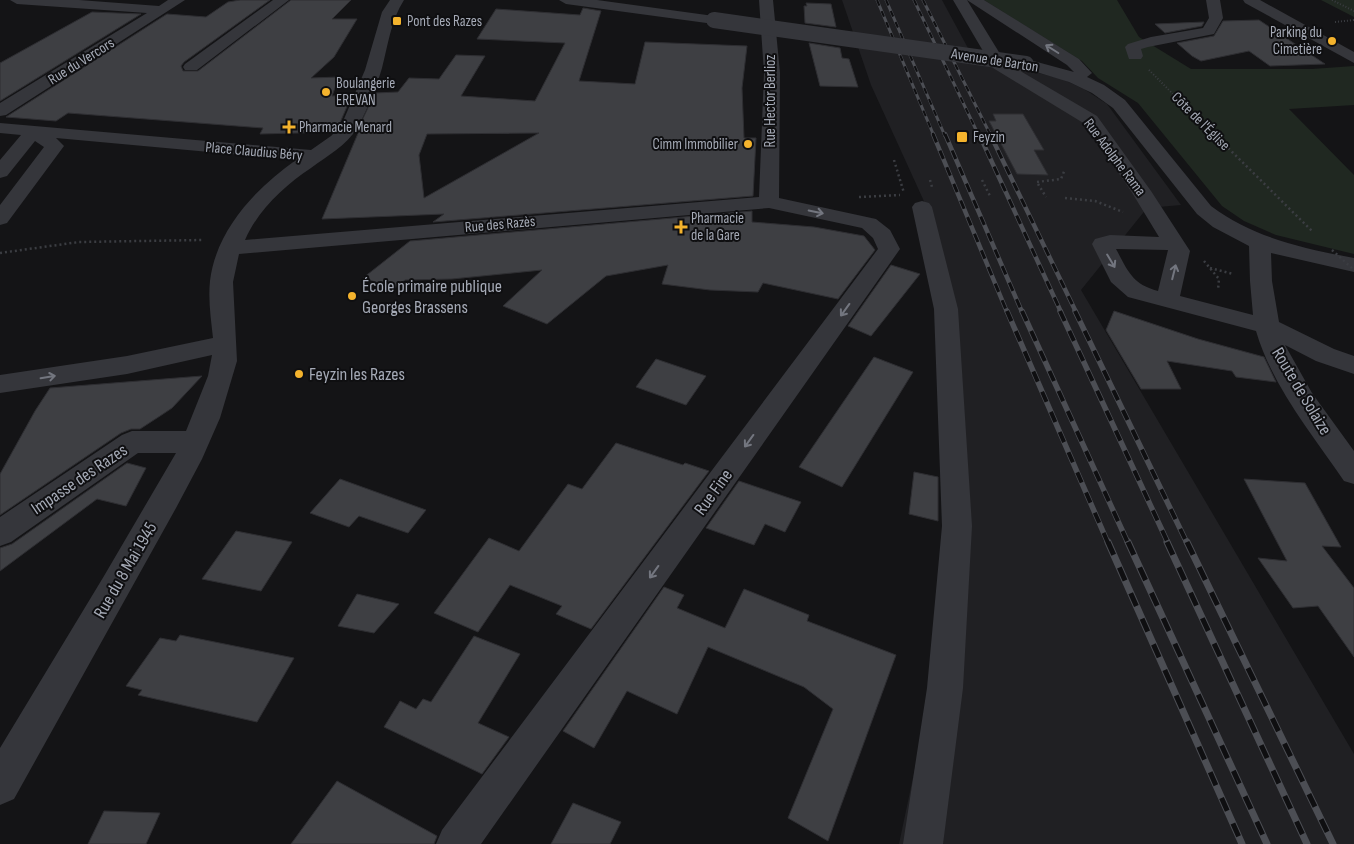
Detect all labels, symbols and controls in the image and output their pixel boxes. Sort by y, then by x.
place label: Pont des Razes [407,12,482,31]
marker: Pont des Razes [391,15,403,27]
place label: Parking du Cimetière [1270,23,1322,59]
street label: Rue du Vercors [45,34,118,89]
marker: Parking du Cimetière [1326,35,1338,47]
street label: Avenue de Barton [949,44,1040,77]
one-way arrow [1046,44,1060,54]
street label: Rue Hector Berlioz [761,54,780,147]
place label: Boulangerie EREVAN [336,74,395,110]
marker: Boulangerie EREVAN [320,86,332,98]
street label: Côte de l'Église [1167,88,1234,155]
street label: Rue Adolphe Rama [1079,115,1150,200]
place label: Pharmacie Menard [299,118,392,137]
marker: Pharmacie Menard [283,121,295,133]
place label: Feyzin [973,128,1005,147]
marker: Feyzin [955,130,969,144]
place label: Cimm Immobilier [653,135,739,154]
street label: Place Claudius Béry [205,138,303,165]
marker: Cimm Immobilier [742,138,754,150]
one-way arrow [808,208,824,217]
place label: Pharmacie de la Gare [691,209,744,245]
street label: Rue des Razès [464,212,536,237]
marker: Pharmacie de la Gare [675,221,687,233]
one-way arrow [1106,254,1116,268]
one-way arrow [1170,265,1179,281]
place label: École primaire publique Georges Brassens [362,276,502,318]
marker: École primaire publique Georges Brassens [346,290,358,302]
one-way arrow [840,303,850,317]
street label: Route de Solaize [1267,344,1336,439]
place label: Feyzin les Razes [309,364,405,385]
marker: Feyzin les Razes [293,368,305,380]
one-way arrow [40,372,56,382]
one-way arrow [744,434,754,448]
street label: Impasse des Razes [27,440,131,519]
street label: Rue Fine [690,465,737,519]
street label: Rue du 8 Mai 1945 [89,518,161,622]
one-way arrow [648,565,659,578]

